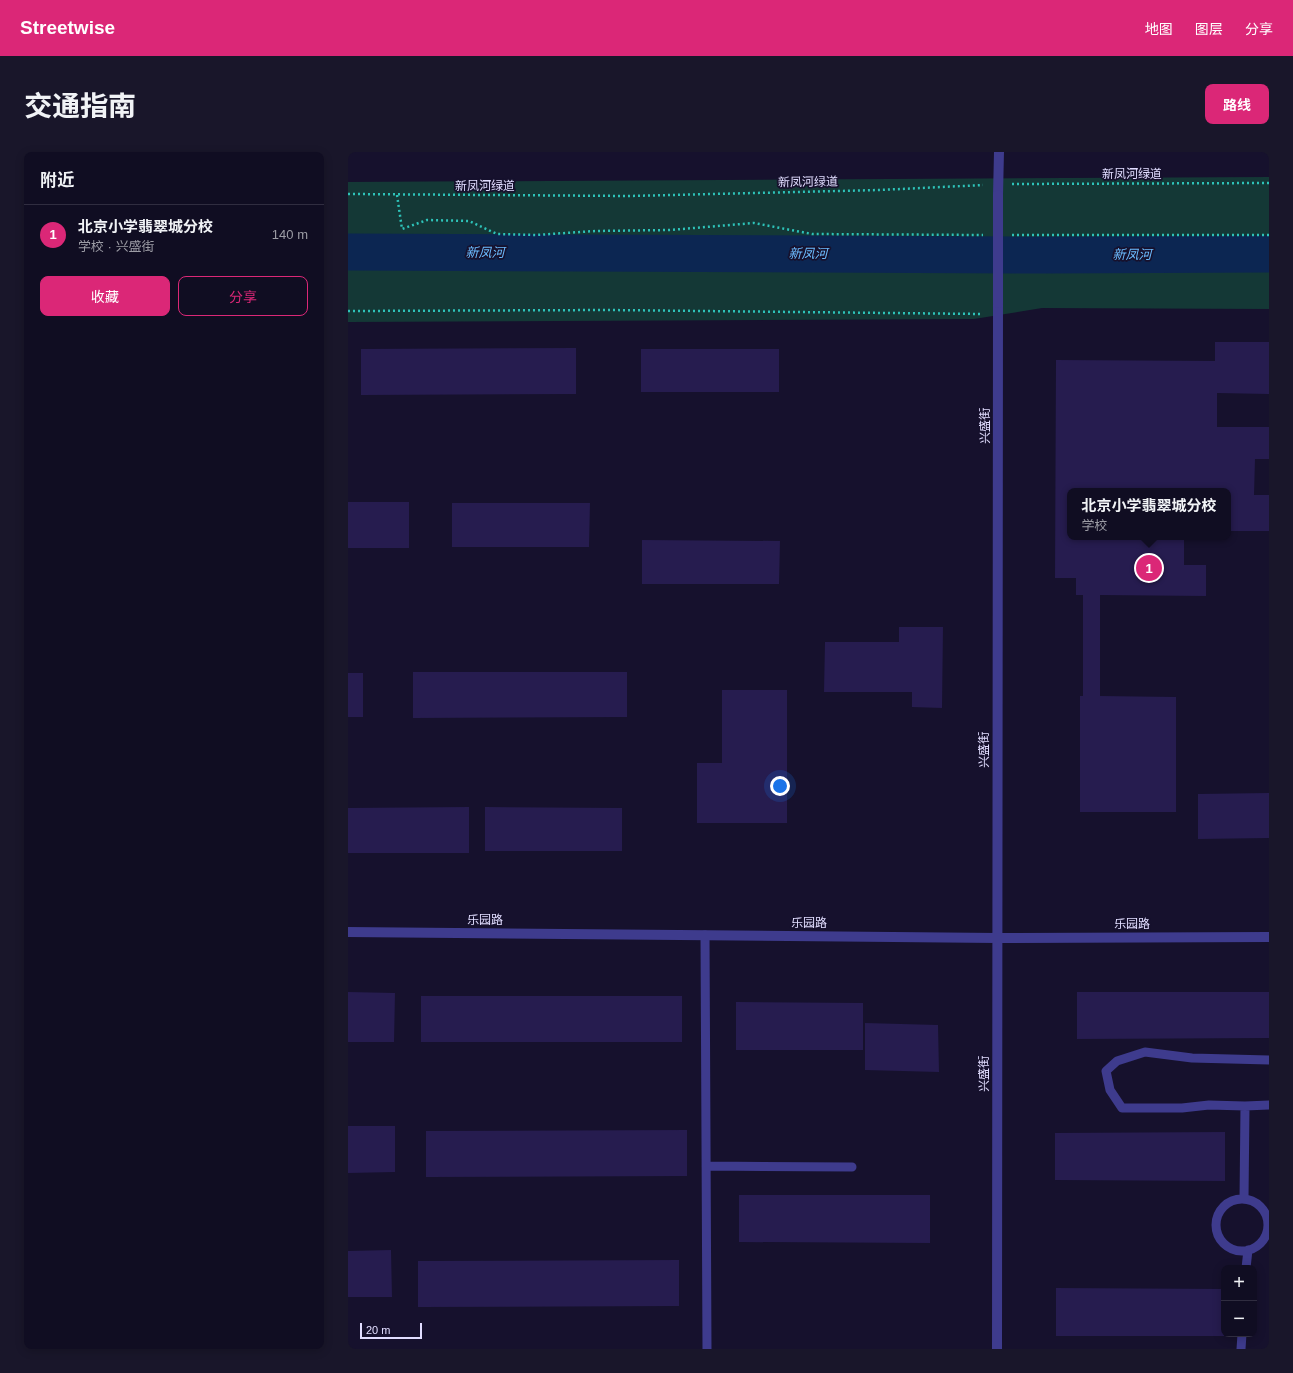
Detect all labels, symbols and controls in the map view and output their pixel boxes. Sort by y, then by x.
text: Streetwise [20,17,115,38]
text: 地图 [1145,21,1173,37]
text: 图层 [1195,21,1223,37]
text: 分享 [1245,21,1273,37]
button: 路线 [1205,84,1269,124]
text: 交通指南 [24,91,136,122]
street label: 新凤河绿道 [1102,167,1162,181]
text: 附近 [40,171,74,190]
street label: 新凤河绿道 [778,174,838,190]
street label: 新凤河绿道 [455,179,515,193]
text: 北京小学翡翠城分校 [78,218,213,235]
text: 1 [49,227,57,242]
text: 140 m [272,227,308,242]
text: 学校 · 兴盛街 [78,239,155,254]
water label: 新凤河 [465,245,507,260]
water label: 新凤河 [788,246,830,261]
water label: 新凤河 [1112,247,1154,262]
button: 收藏 [40,276,170,316]
button: 分享 [178,276,308,316]
street label: 兴盛街 [978,408,992,444]
popup [1067,488,1231,540]
text: 北京小学翡翠城分校 [1081,497,1217,514]
text: 学校 [1081,518,1108,533]
pin: 1 [1136,553,1162,583]
street label: 兴盛街 [977,732,991,768]
your location [770,776,790,796]
street label: 乐园路 [467,913,503,927]
street label: 乐园路 [791,916,827,930]
street label: 乐园路 [1114,917,1150,931]
street label: 兴盛街 [977,1056,991,1092]
map controls [1221,1265,1257,1337]
button: + [1221,1265,1257,1301]
button: − [1221,1301,1257,1337]
scale bar [360,1321,422,1340]
text: 20 m [366,1324,390,1336]

